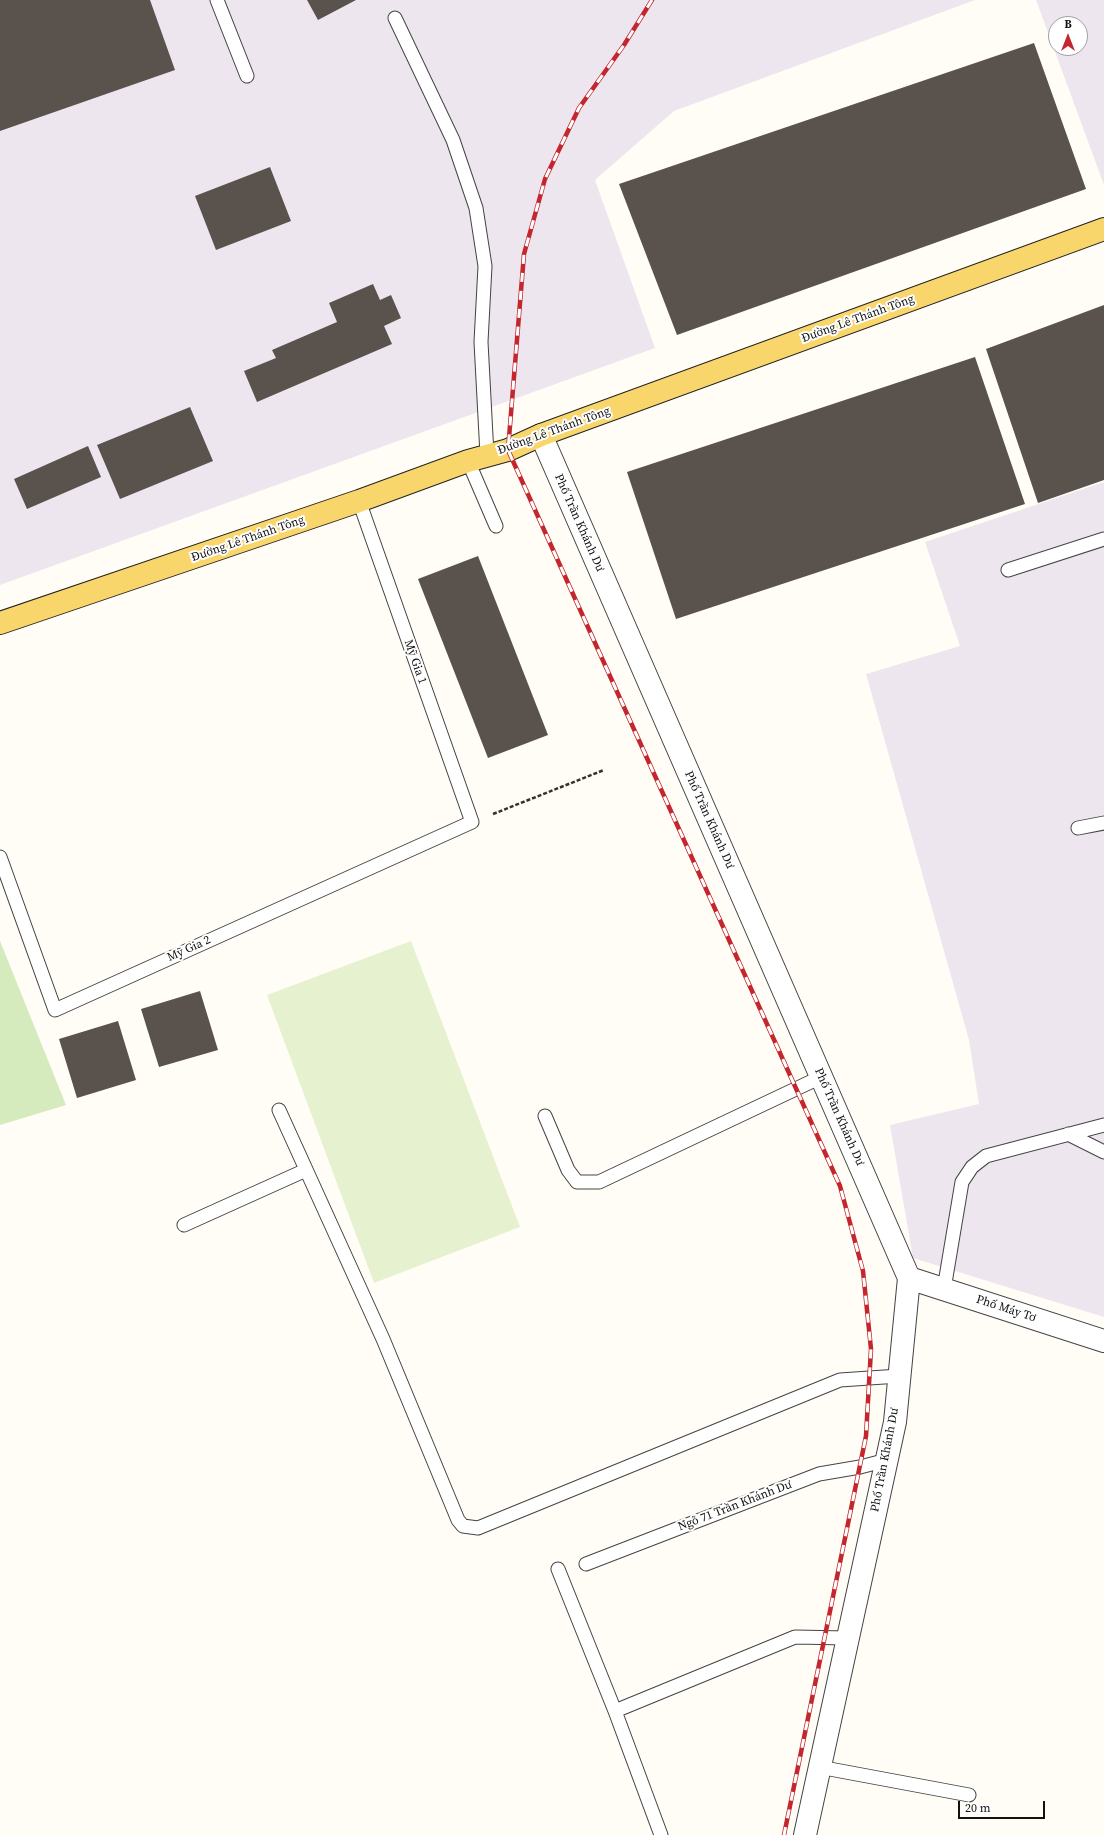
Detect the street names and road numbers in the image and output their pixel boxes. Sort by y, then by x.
street label: Đường Lê Thánh Tông [800,292,916,346]
street label: Đường Lê Thánh Tông [496,404,612,458]
street label: Phố Trần Khánh Dư [551,472,607,574]
street label: Đường Lê Thánh Tông [190,513,306,565]
street label: Mỹ Gia 1 [401,638,429,686]
street label: Phố Trần Khánh Dư [681,769,737,871]
street label: Mỹ Gia 2 [165,933,213,965]
street label: Phố Trần Khánh Dư [811,1066,867,1168]
street label: Phố Máy Tơ [974,1293,1038,1325]
street label: Phố Trần Khánh Dư [868,1407,902,1513]
street label: Ngõ 71 Trần Khánh Dư [676,1478,794,1534]

